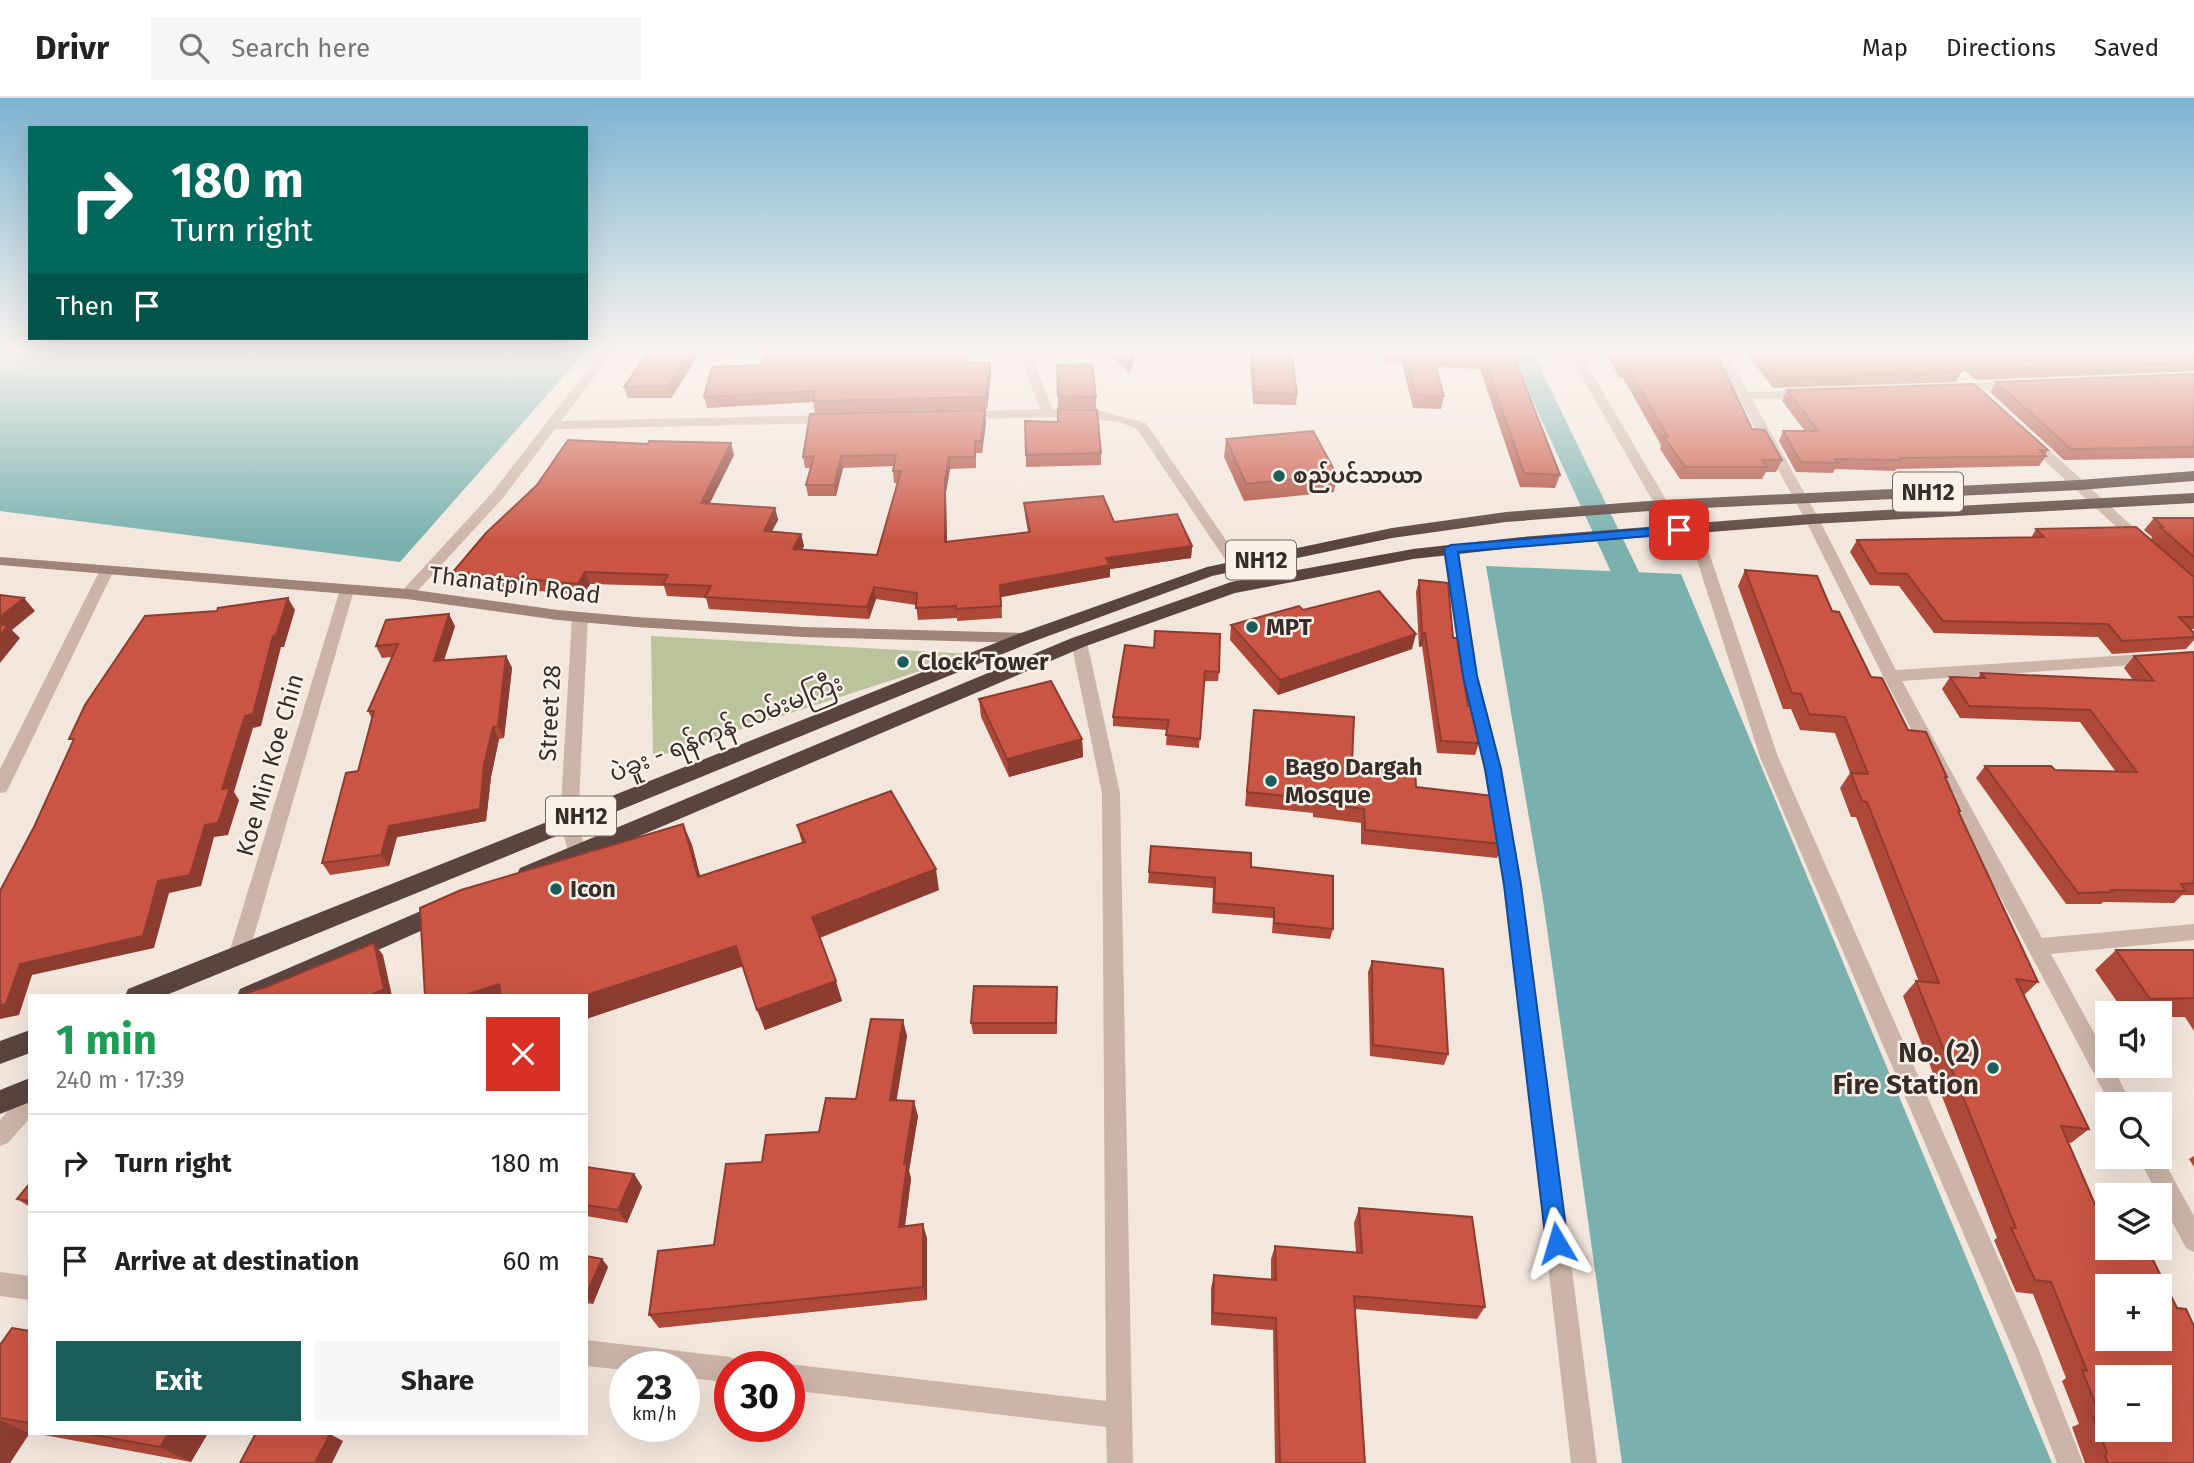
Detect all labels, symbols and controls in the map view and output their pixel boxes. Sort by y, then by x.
search box [151,17,641,80]
text: Drivr [35,28,109,68]
icon: search [175,29,213,67]
text: Search here [231,33,370,64]
text: Map [1862,34,1908,62]
text: Directions [1946,34,2056,62]
text: Saved [2094,34,2159,62]
text: 180 m [171,151,304,210]
icon: right [56,154,147,245]
text: Turn right [171,211,313,249]
icon: arrive [128,287,166,325]
text: Then [56,291,114,322]
place label: စည်ပင်သာယာ [1293,460,1423,493]
marker: စည်ပင်သာယာ [1271,468,1287,484]
road number: NH12 [1893,472,1963,512]
pin [1649,500,1709,560]
icon: arrive [1660,511,1698,549]
road number: NH12 [1226,540,1296,580]
street label: Thanatpin Road [428,561,602,609]
place label: MPT [1266,613,1312,641]
marker: MPT [1244,619,1260,635]
place label: Clock Tower [917,648,1049,676]
marker: Clock Tower [895,654,911,670]
street label: Street 28 [533,664,567,762]
street label: ပဲခူး - ရန်ကုန် လမ်းမကြီး [605,667,849,792]
street label: Koe Min Koe Chin [231,671,309,859]
place label: Bago Dargah Mosque [1285,753,1423,809]
marker: Bago Dargah Mosque [1263,773,1279,789]
road number: NH12 [546,796,616,836]
place label: Icon [570,875,616,903]
marker: Icon [548,881,564,897]
map controls [2095,1001,2172,1442]
button: sound [2095,1001,2172,1078]
text: 1 min [56,1015,157,1065]
button: close [486,1017,560,1091]
place label: No. (2) Fire Station [1833,1036,1979,1101]
marker: No. (2) Fire Station [1985,1060,2001,1076]
text: 240 m · 17:39 [56,1066,185,1094]
button: search [2095,1092,2172,1169]
icon: right [56,1144,94,1182]
text: Turn right [115,1148,232,1179]
text: 180 m [491,1148,560,1179]
button: layers [2095,1183,2172,1260]
position arrow [1520,1206,1594,1280]
icon: arrive [56,1242,94,1280]
text: Arrive at destination [115,1246,359,1277]
text: 60 m [502,1246,560,1277]
button: + [2095,1274,2172,1351]
button: Exit [56,1341,301,1421]
button: Share [315,1341,560,1421]
speed limit sign: 30 [714,1351,805,1442]
button: − [2095,1365,2172,1442]
text: 23 [636,1366,673,1408]
text: km/h [632,1403,677,1425]

